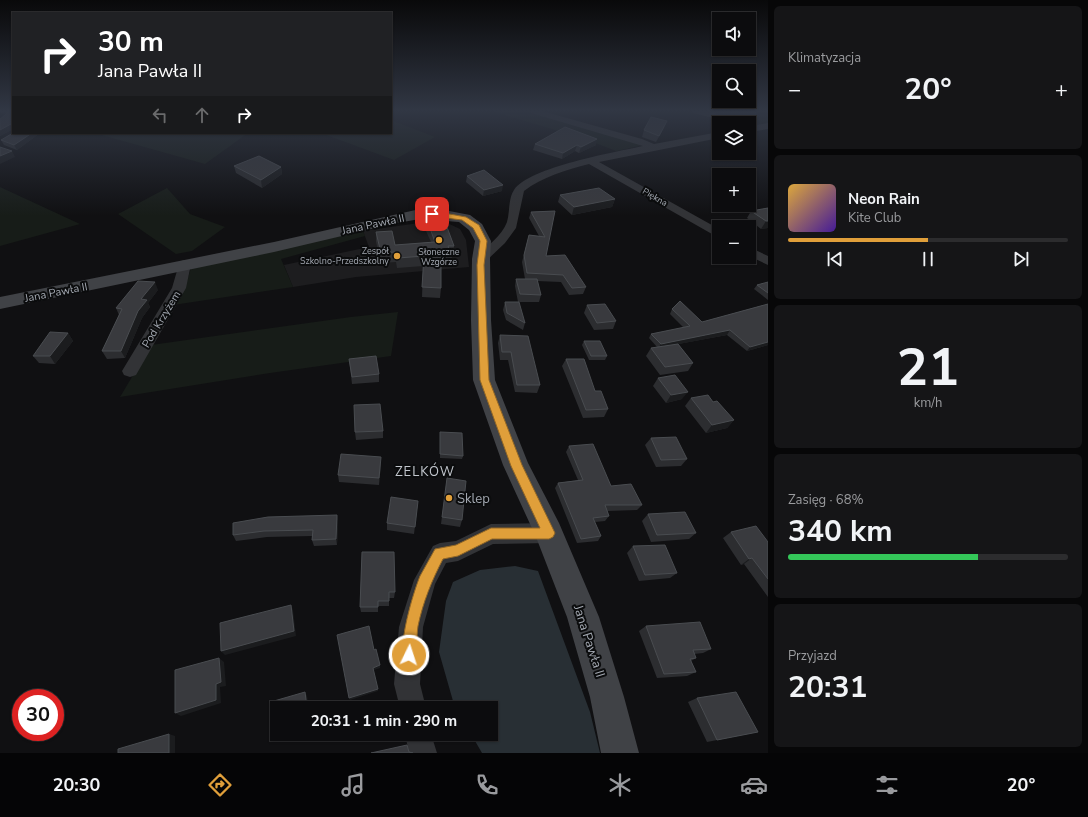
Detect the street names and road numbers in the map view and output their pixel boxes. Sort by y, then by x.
street label: Piękna [640,185,670,209]
street label: Jana Pawła II [339,211,406,239]
street label: Jana Pawła II [22,279,89,306]
street label: Pod Krzyżem [139,288,184,350]
street label: Jana Pawła II [569,602,609,680]

